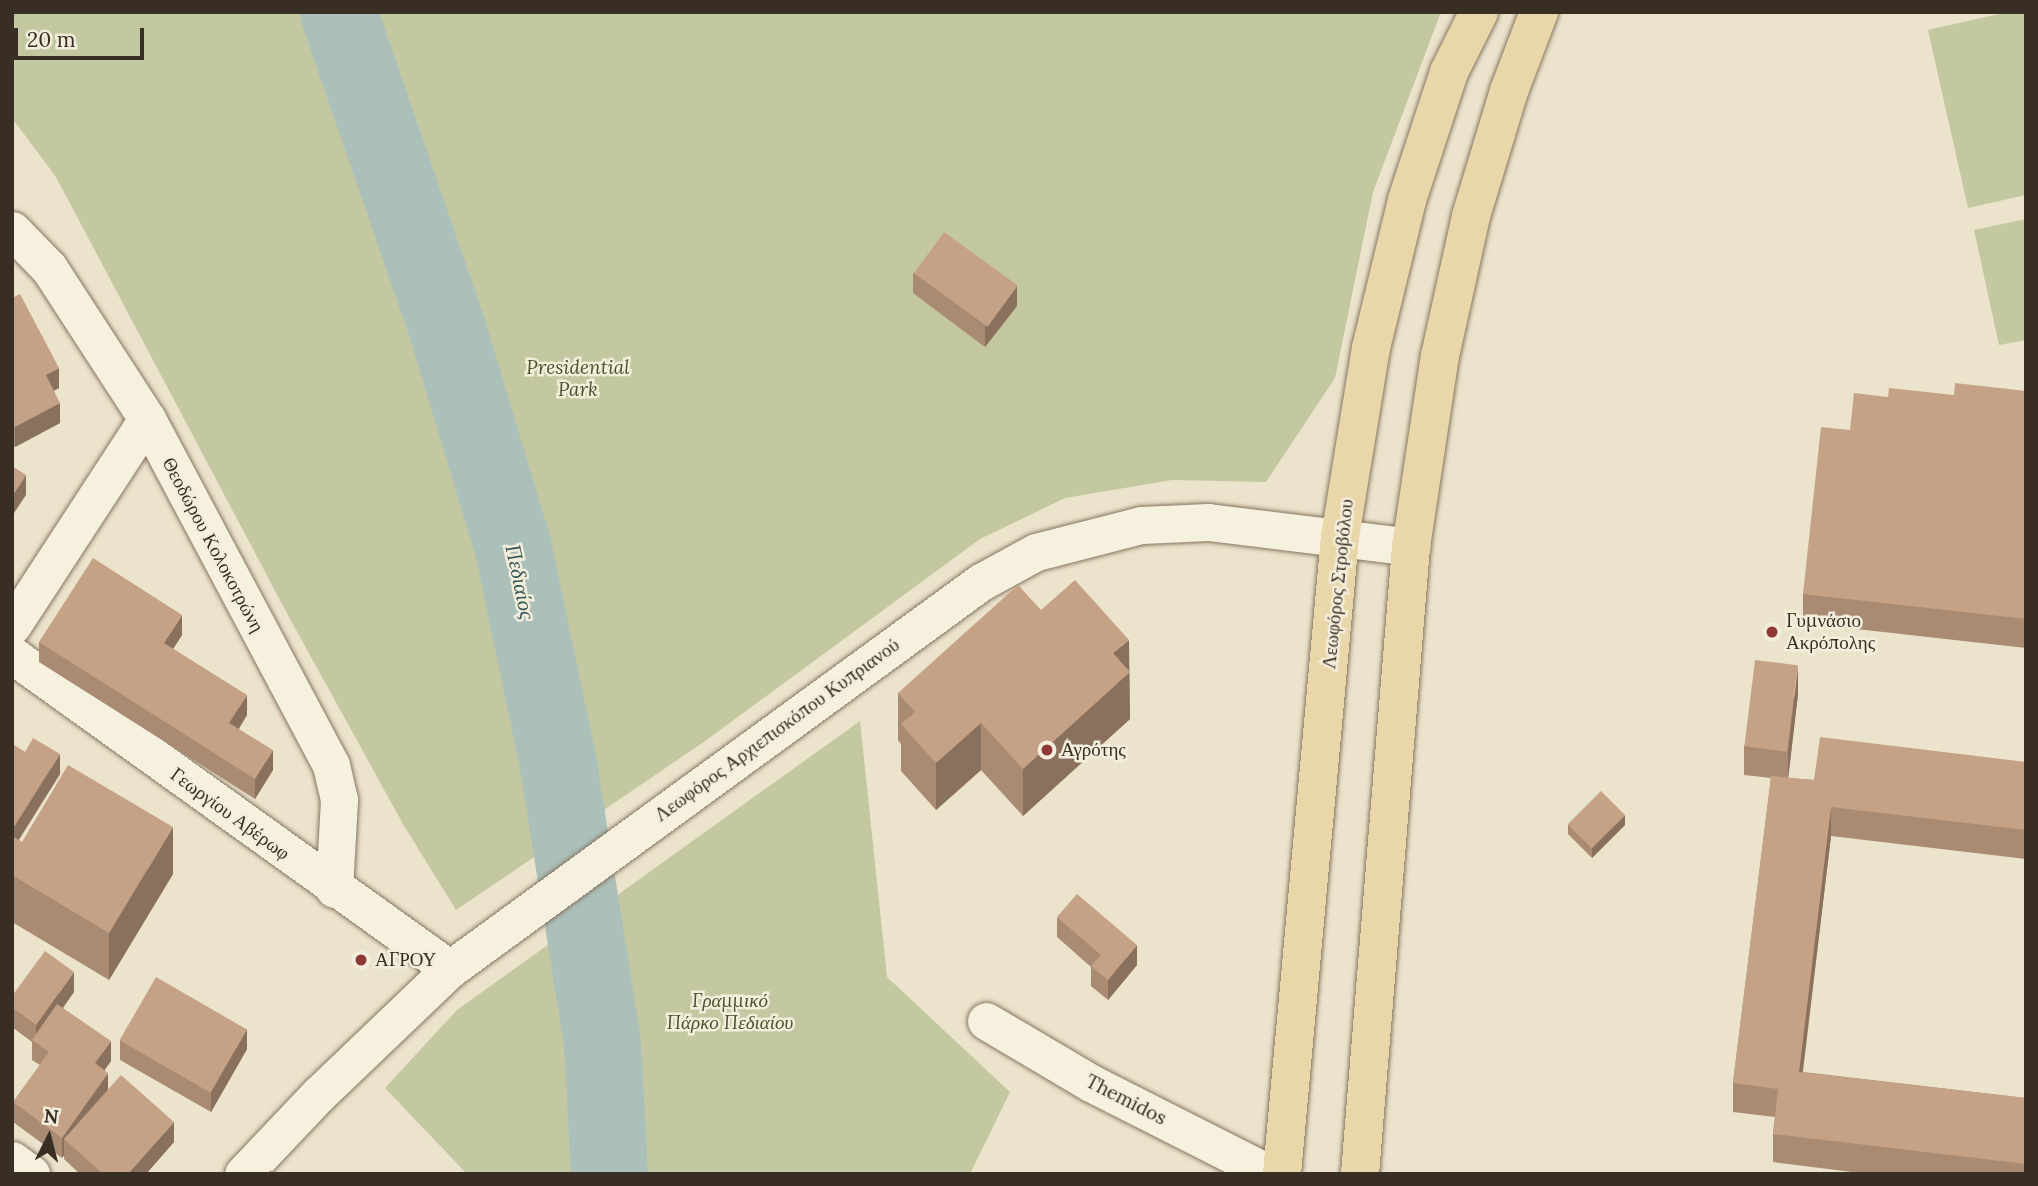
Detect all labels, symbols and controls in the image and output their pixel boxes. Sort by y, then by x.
scale bar [18,14,147,58]
text: 20 m [27,26,76,53]
park label: Presidential Park [526,357,630,401]
street label: Θεοδώρου Κολοκοτρώνη [157,454,269,636]
street label: Λεωφόρος Στροβόλου [1318,498,1358,670]
water label: Πεδιαίος [500,542,540,622]
place label: Γυμνάσιο Ακρόπολης [1786,610,1875,654]
marker: Γυμνάσιο Ακρόπολης [1764,624,1780,640]
street label: Λεωφόρος Αρχιεπισκόπου Κυπριανού [650,633,904,827]
place label: Αγρότης [1061,739,1126,761]
marker: Αγρότης [1039,742,1055,758]
street label: Γεωργίου Αβέρωφ [166,763,294,865]
place label: ΑΓΡΟΥ [375,949,436,971]
marker: ΑΓΡΟΥ [353,952,369,968]
park label: Γραμμικό Πάρκο Πεδιαίου [667,990,793,1034]
street label: Themidos [1082,1070,1170,1130]
north arrow [14,1102,84,1172]
text: N [43,1103,60,1129]

